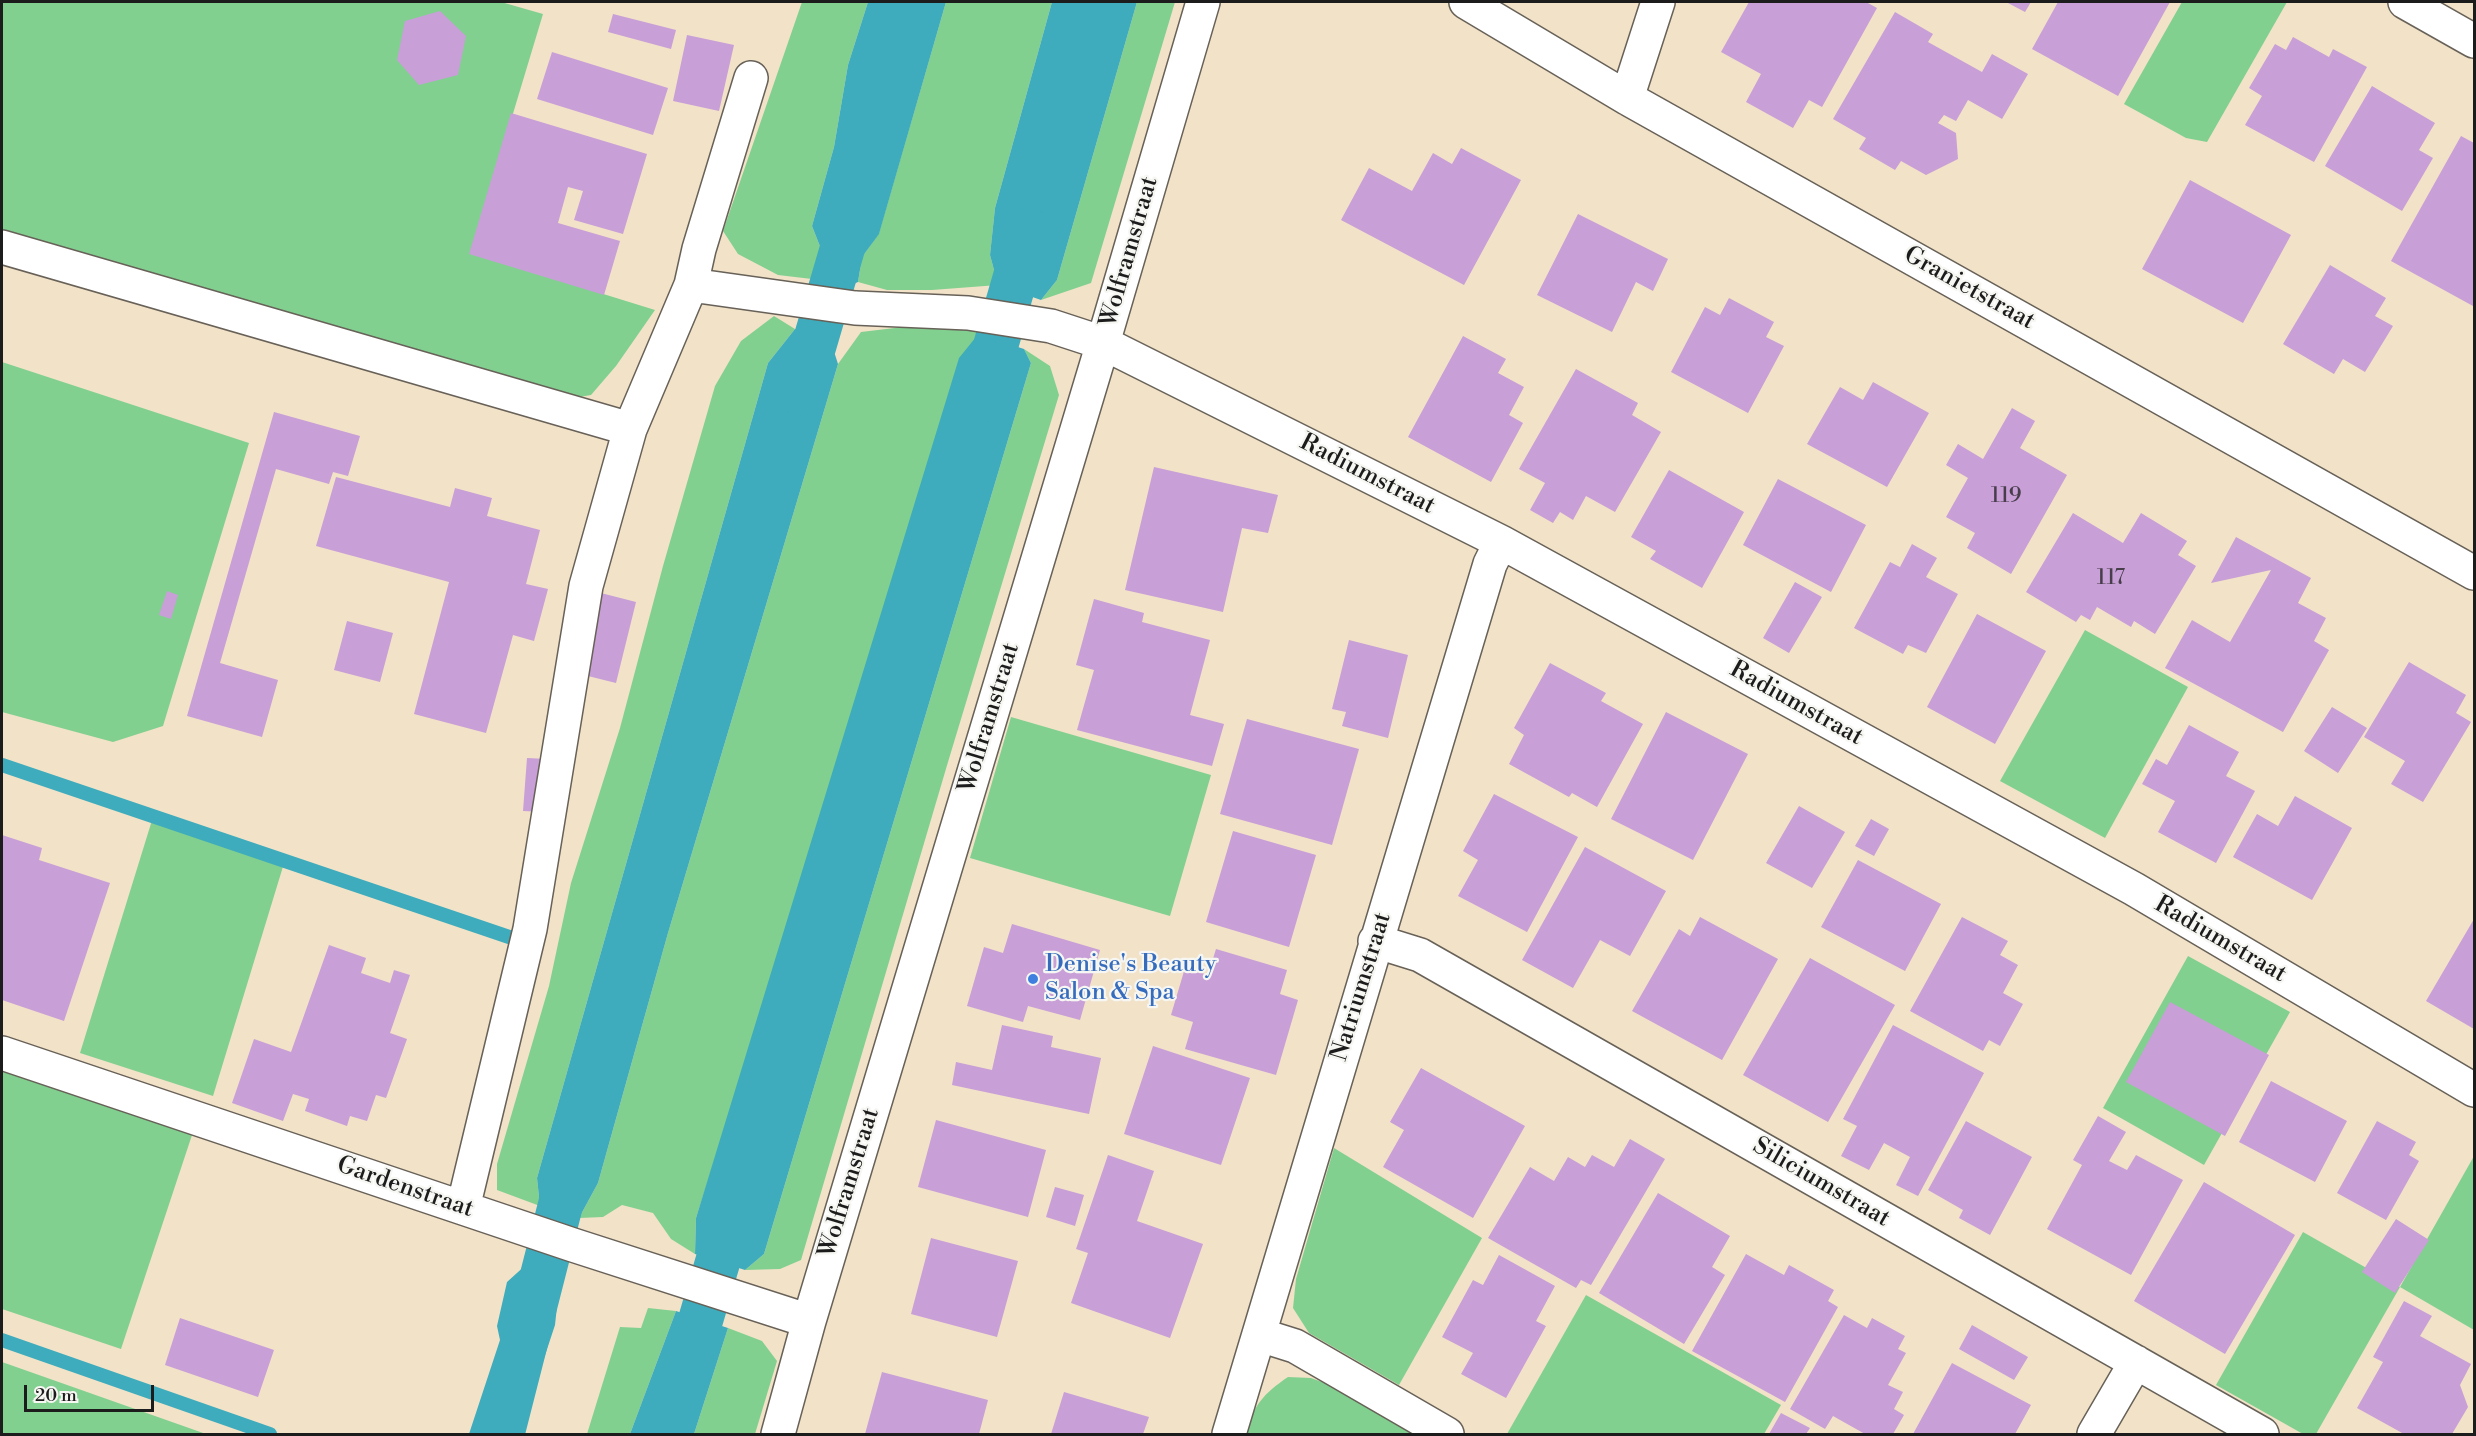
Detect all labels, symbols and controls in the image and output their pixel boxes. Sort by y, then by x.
street label: Wolframstraat [1095,173,1165,331]
street label: Granietstraat [1899,241,2039,337]
street label: Radiumstraat [1295,429,1439,521]
house number: 119 [1991,484,2021,510]
house number: 117 [2097,566,2125,592]
street label: Wolframstraat [954,640,1026,796]
street label: Radiumstraat [1724,656,1868,752]
street label: Radiumstraat [2149,891,2291,989]
street label: Natriumstraat [1326,909,1398,1065]
place label: Denise's Beauty Salon & Spa [1045,951,1216,1007]
marker: Denise's Beauty Salon & Spa [1026,972,1040,986]
street label: Wolframstraat [814,1105,886,1261]
street label: Siliciumstraat [1747,1132,1895,1234]
street label: Gardenstraat [333,1151,477,1225]
scale bar [27,1373,158,1411]
text: 20 m [35,1384,77,1407]

